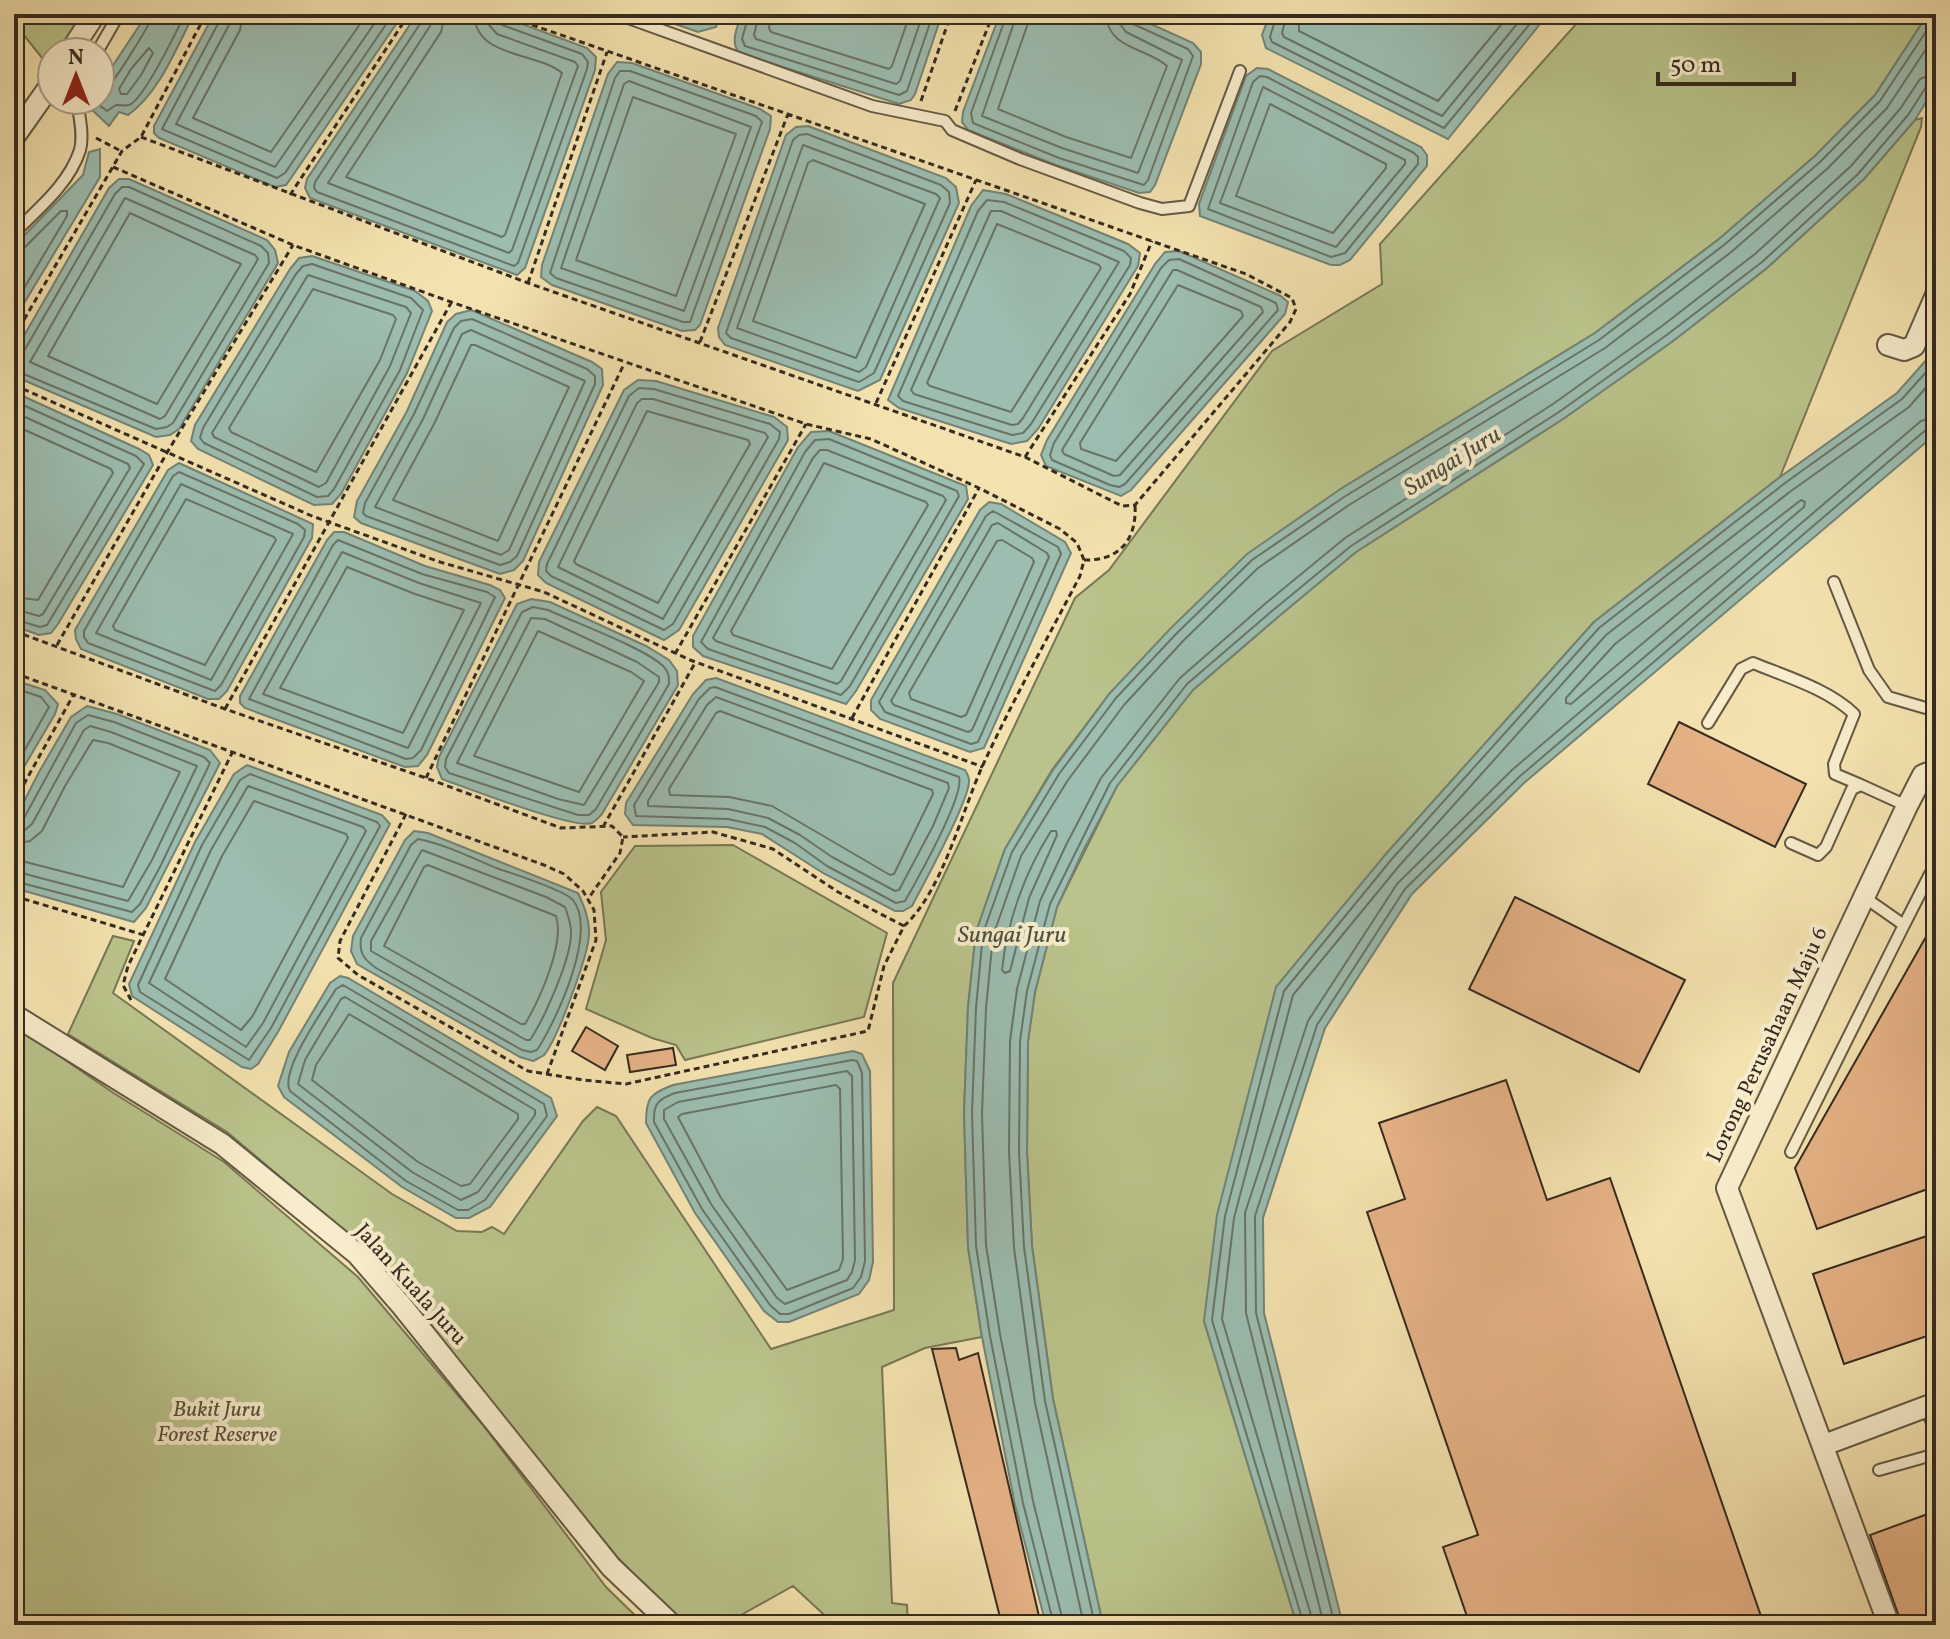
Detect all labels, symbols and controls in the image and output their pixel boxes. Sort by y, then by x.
north arrow [36,36,116,116]
scale bar [1658,36,1794,86]
text: N [68,43,84,74]
text: 50 m [1670,49,1722,83]
water label: Sungai Juru [1398,419,1508,505]
water label: Sungai Juru [958,919,1066,953]
street label: Lorong Perusahaan Maju 6 [1700,922,1836,1168]
street label: Jalan Kuala Juru [347,1217,473,1353]
park label: Bukit Juru Forest Reserve [157,1395,277,1451]

